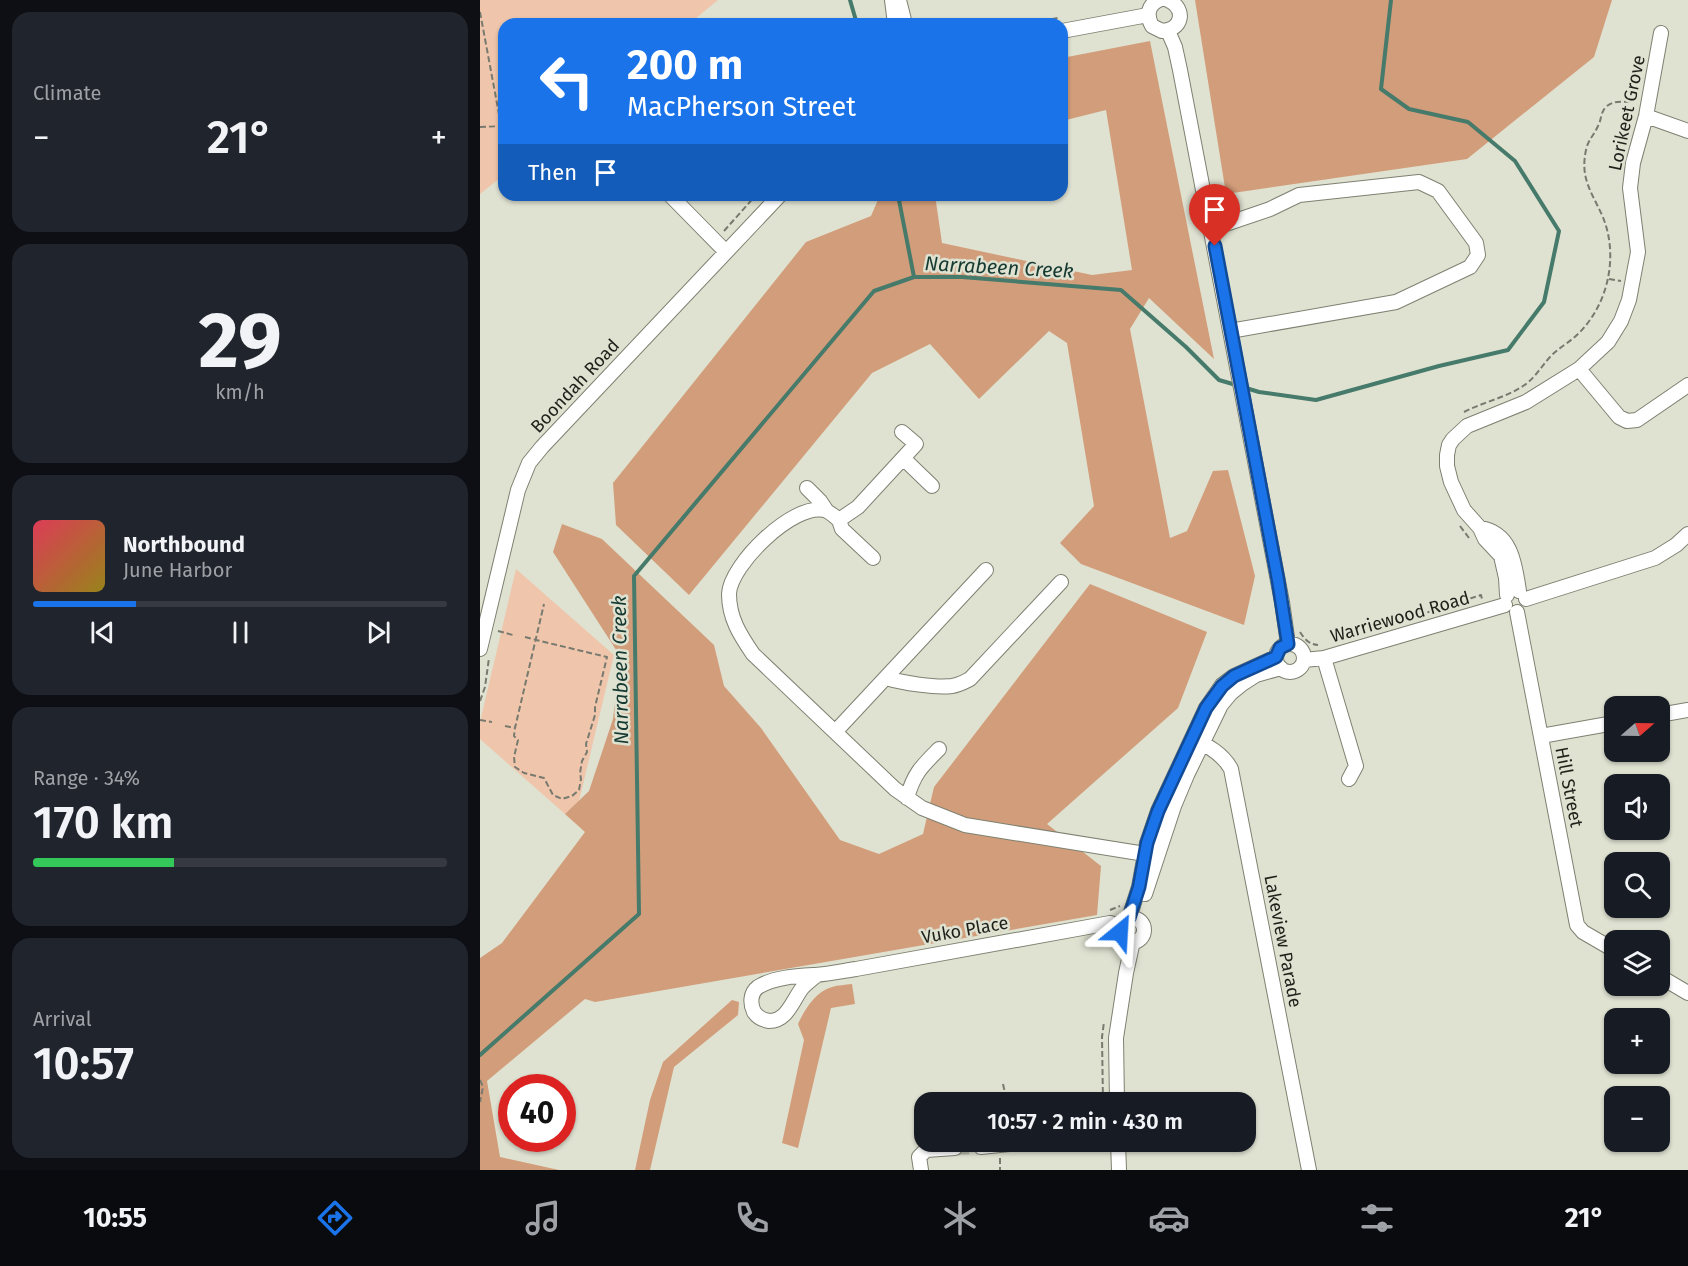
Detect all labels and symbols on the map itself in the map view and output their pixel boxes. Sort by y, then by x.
street label: Lorikeet Grove [1604,53,1650,173]
pin [1189,184,1240,246]
water label: Narrabeen Creek [924,251,1074,283]
street label: Boondah Road [526,335,624,437]
street label: Warriewood Road [1328,587,1472,647]
water label: Narrabeen Creek [607,595,633,745]
north arrow [1604,696,1670,762]
street label: Hill Street [1550,745,1588,830]
street label: Lakeview Parade [1259,873,1307,1009]
position arrow [1088,900,1152,964]
street label: Vuko Place [920,912,1010,948]
speed limit sign: 40 [498,1074,576,1152]

